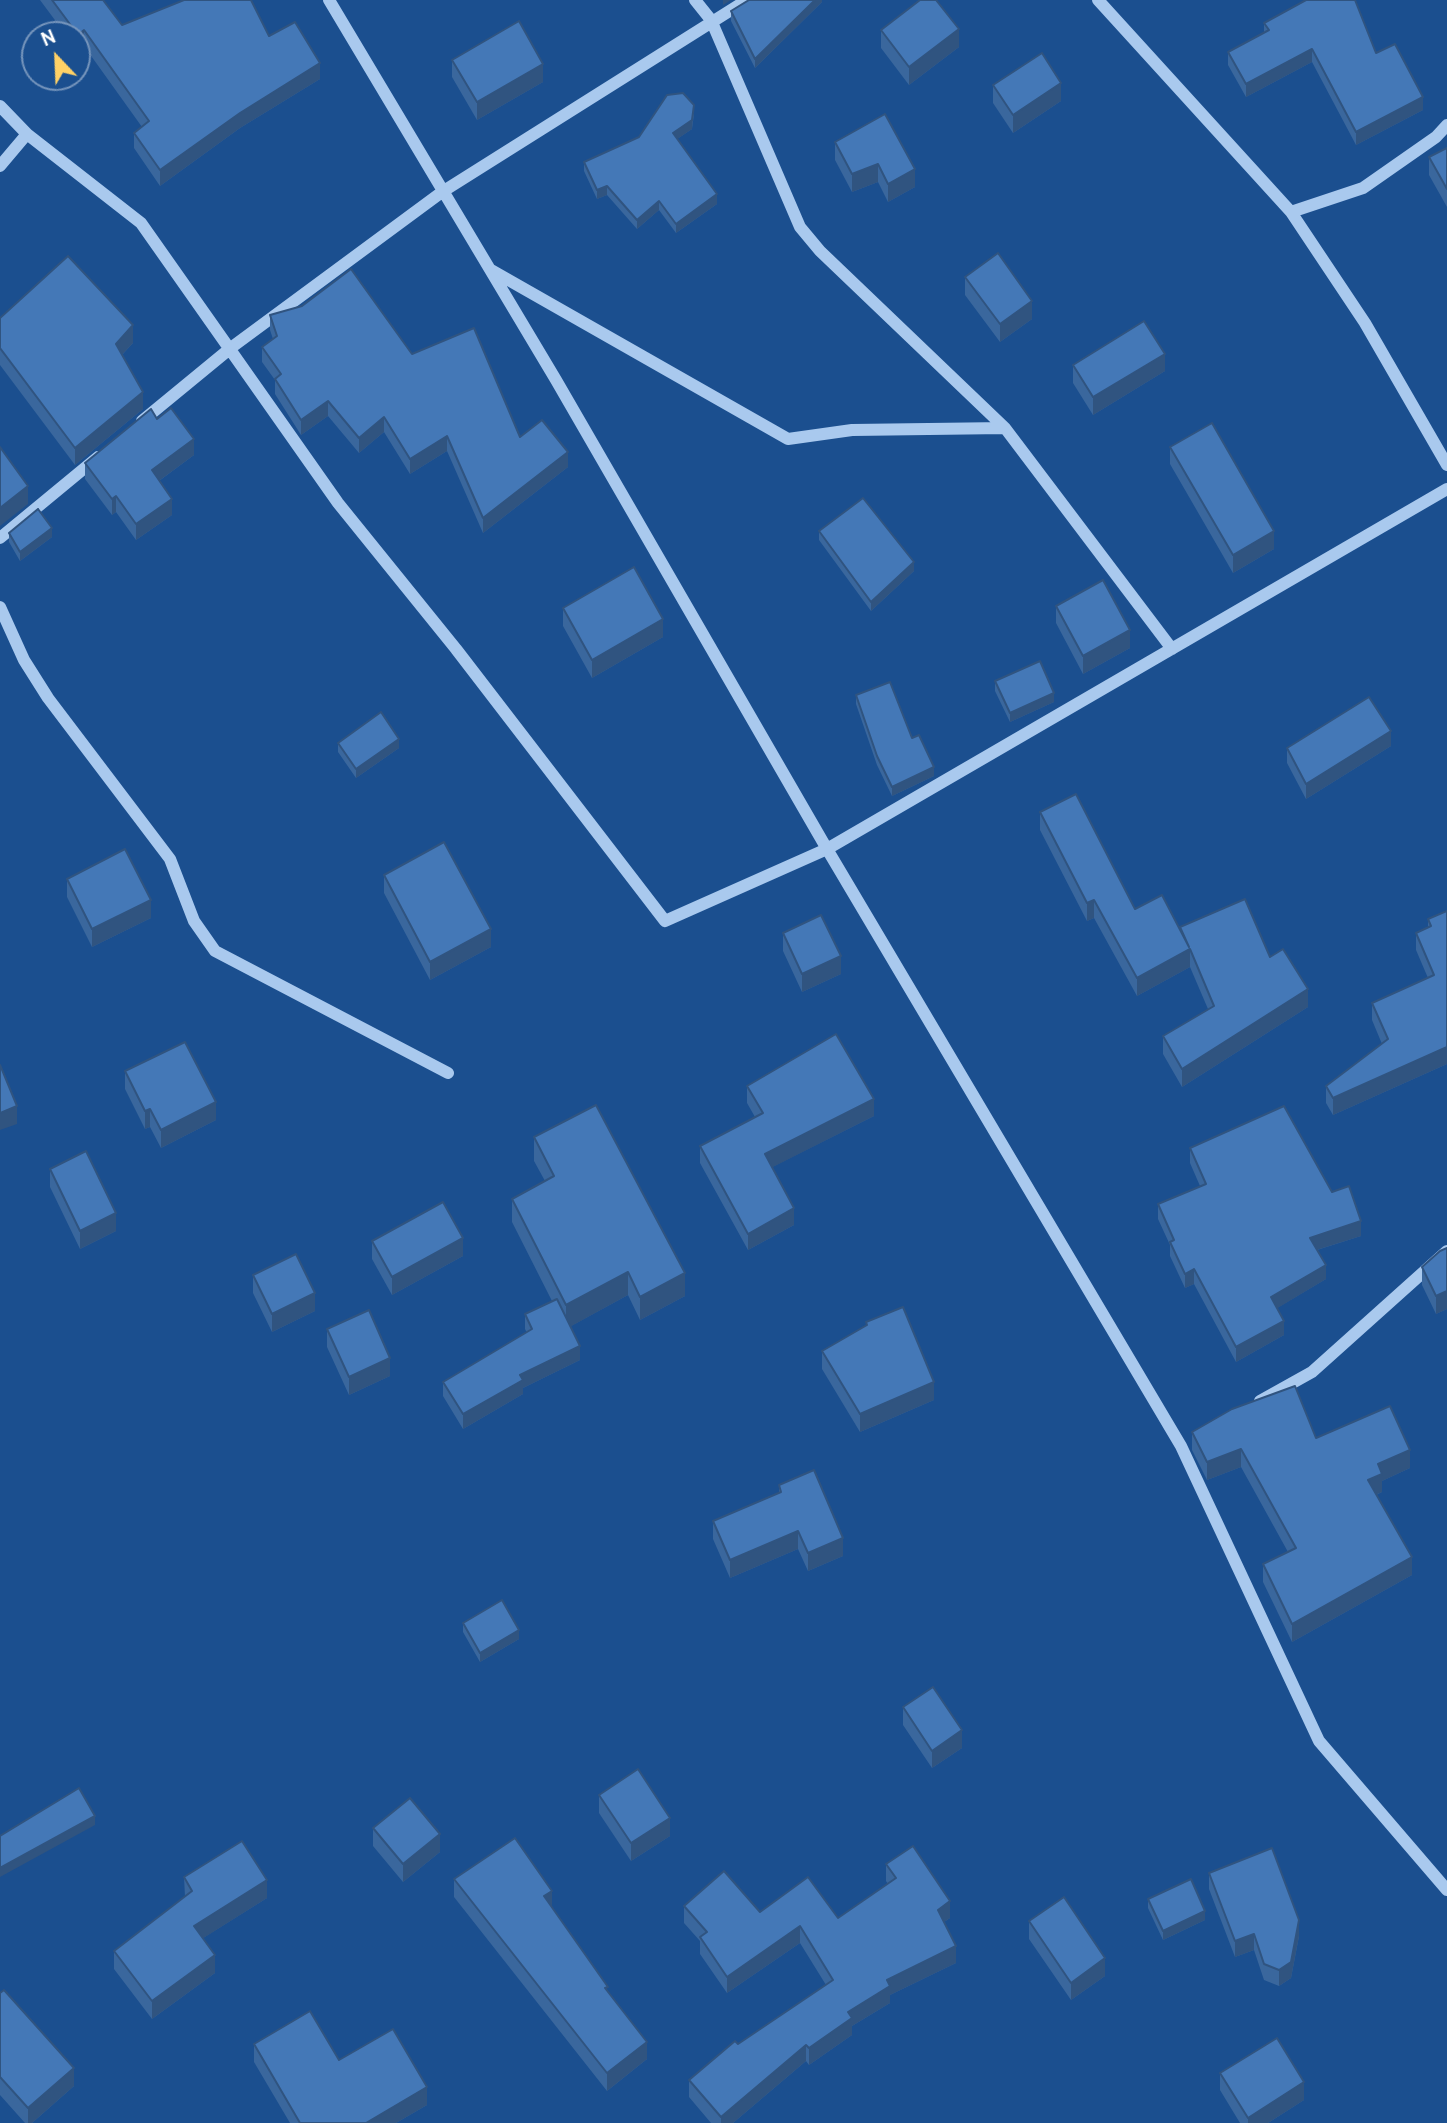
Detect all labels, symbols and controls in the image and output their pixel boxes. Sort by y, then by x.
north arrow [21,21,91,91]
text: N [38,25,59,51]

